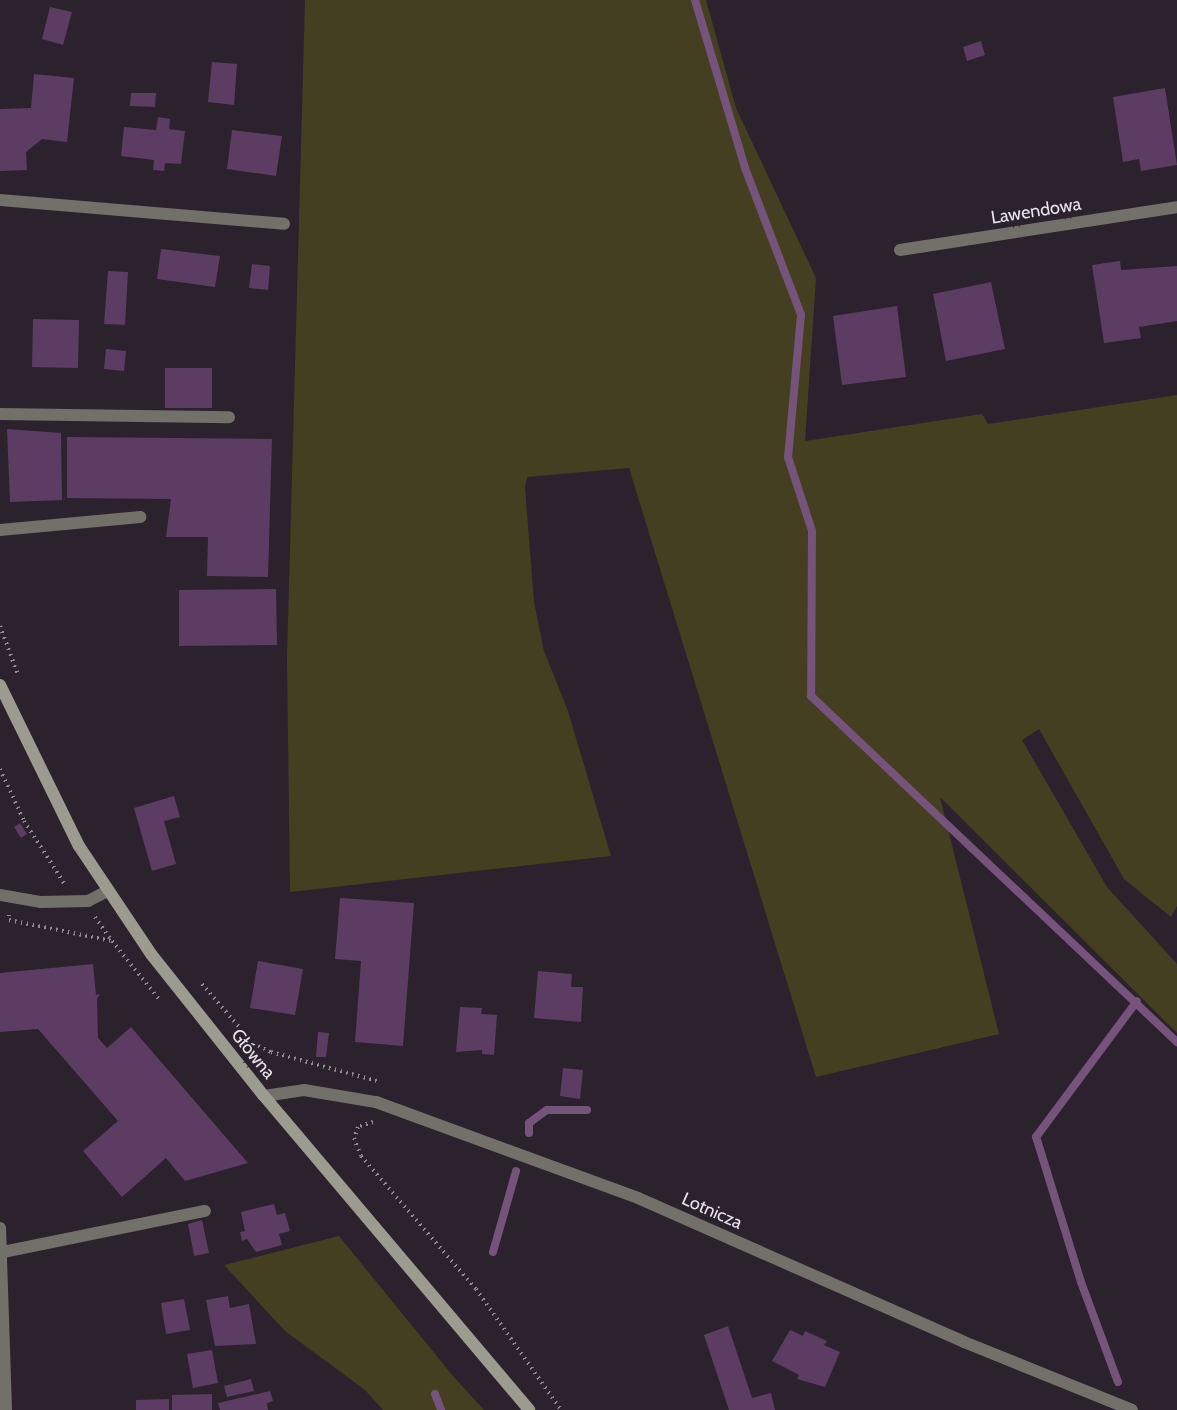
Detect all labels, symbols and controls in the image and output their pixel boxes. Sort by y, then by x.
street label: Lawendowa [989,193,1083,229]
street label: Główna [226,1025,280,1083]
street label: Lotnicza [678,1188,746,1234]

